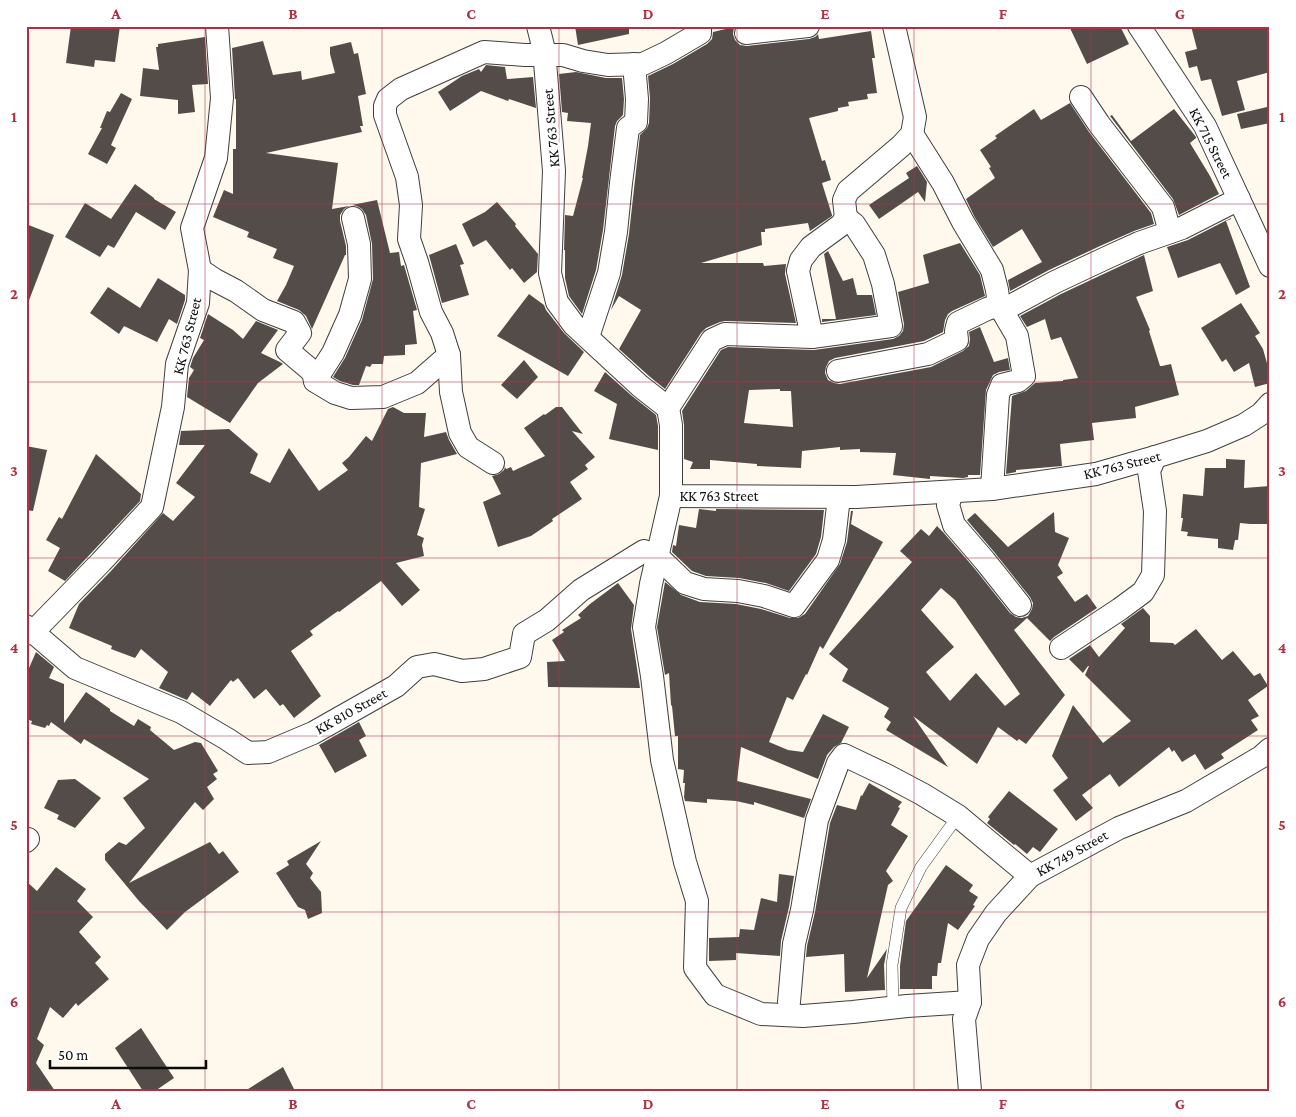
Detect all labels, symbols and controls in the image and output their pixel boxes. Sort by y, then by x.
text: A [110,5,121,22]
text: B [288,5,298,22]
text: C [466,5,476,22]
text: D [642,5,654,22]
text: E [820,5,830,22]
text: F [999,5,1008,22]
text: G [1175,5,1185,22]
street label: KK 763 Street [539,87,562,168]
street label: KK 715 Street [1186,105,1236,182]
text: 1 [11,108,17,125]
text: 1 [1279,108,1285,125]
text: 2 [10,285,18,302]
text: 2 [1278,285,1286,302]
street label: KK 763 Street [170,295,205,376]
street label: KK 763 Street [1082,447,1163,482]
text: 3 [10,462,18,479]
text: 3 [1278,462,1286,479]
street label: KK 763 Street [680,488,760,504]
text: 4 [10,639,19,656]
text: 4 [1278,639,1287,656]
street label: KK 810 Street [312,684,391,737]
text: 5 [10,816,18,833]
text: 5 [1278,816,1286,833]
street label: KK 749 Street [1033,826,1112,879]
text: 6 [10,993,18,1010]
text: 6 [1278,993,1286,1010]
scale bar [50,1037,206,1069]
text: 50 m [58,1047,88,1063]
text: A [110,1095,121,1112]
text: B [288,1095,298,1112]
text: C [466,1095,476,1112]
text: D [642,1095,654,1112]
text: E [820,1095,830,1112]
text: F [999,1095,1008,1112]
text: G [1175,1095,1185,1112]

